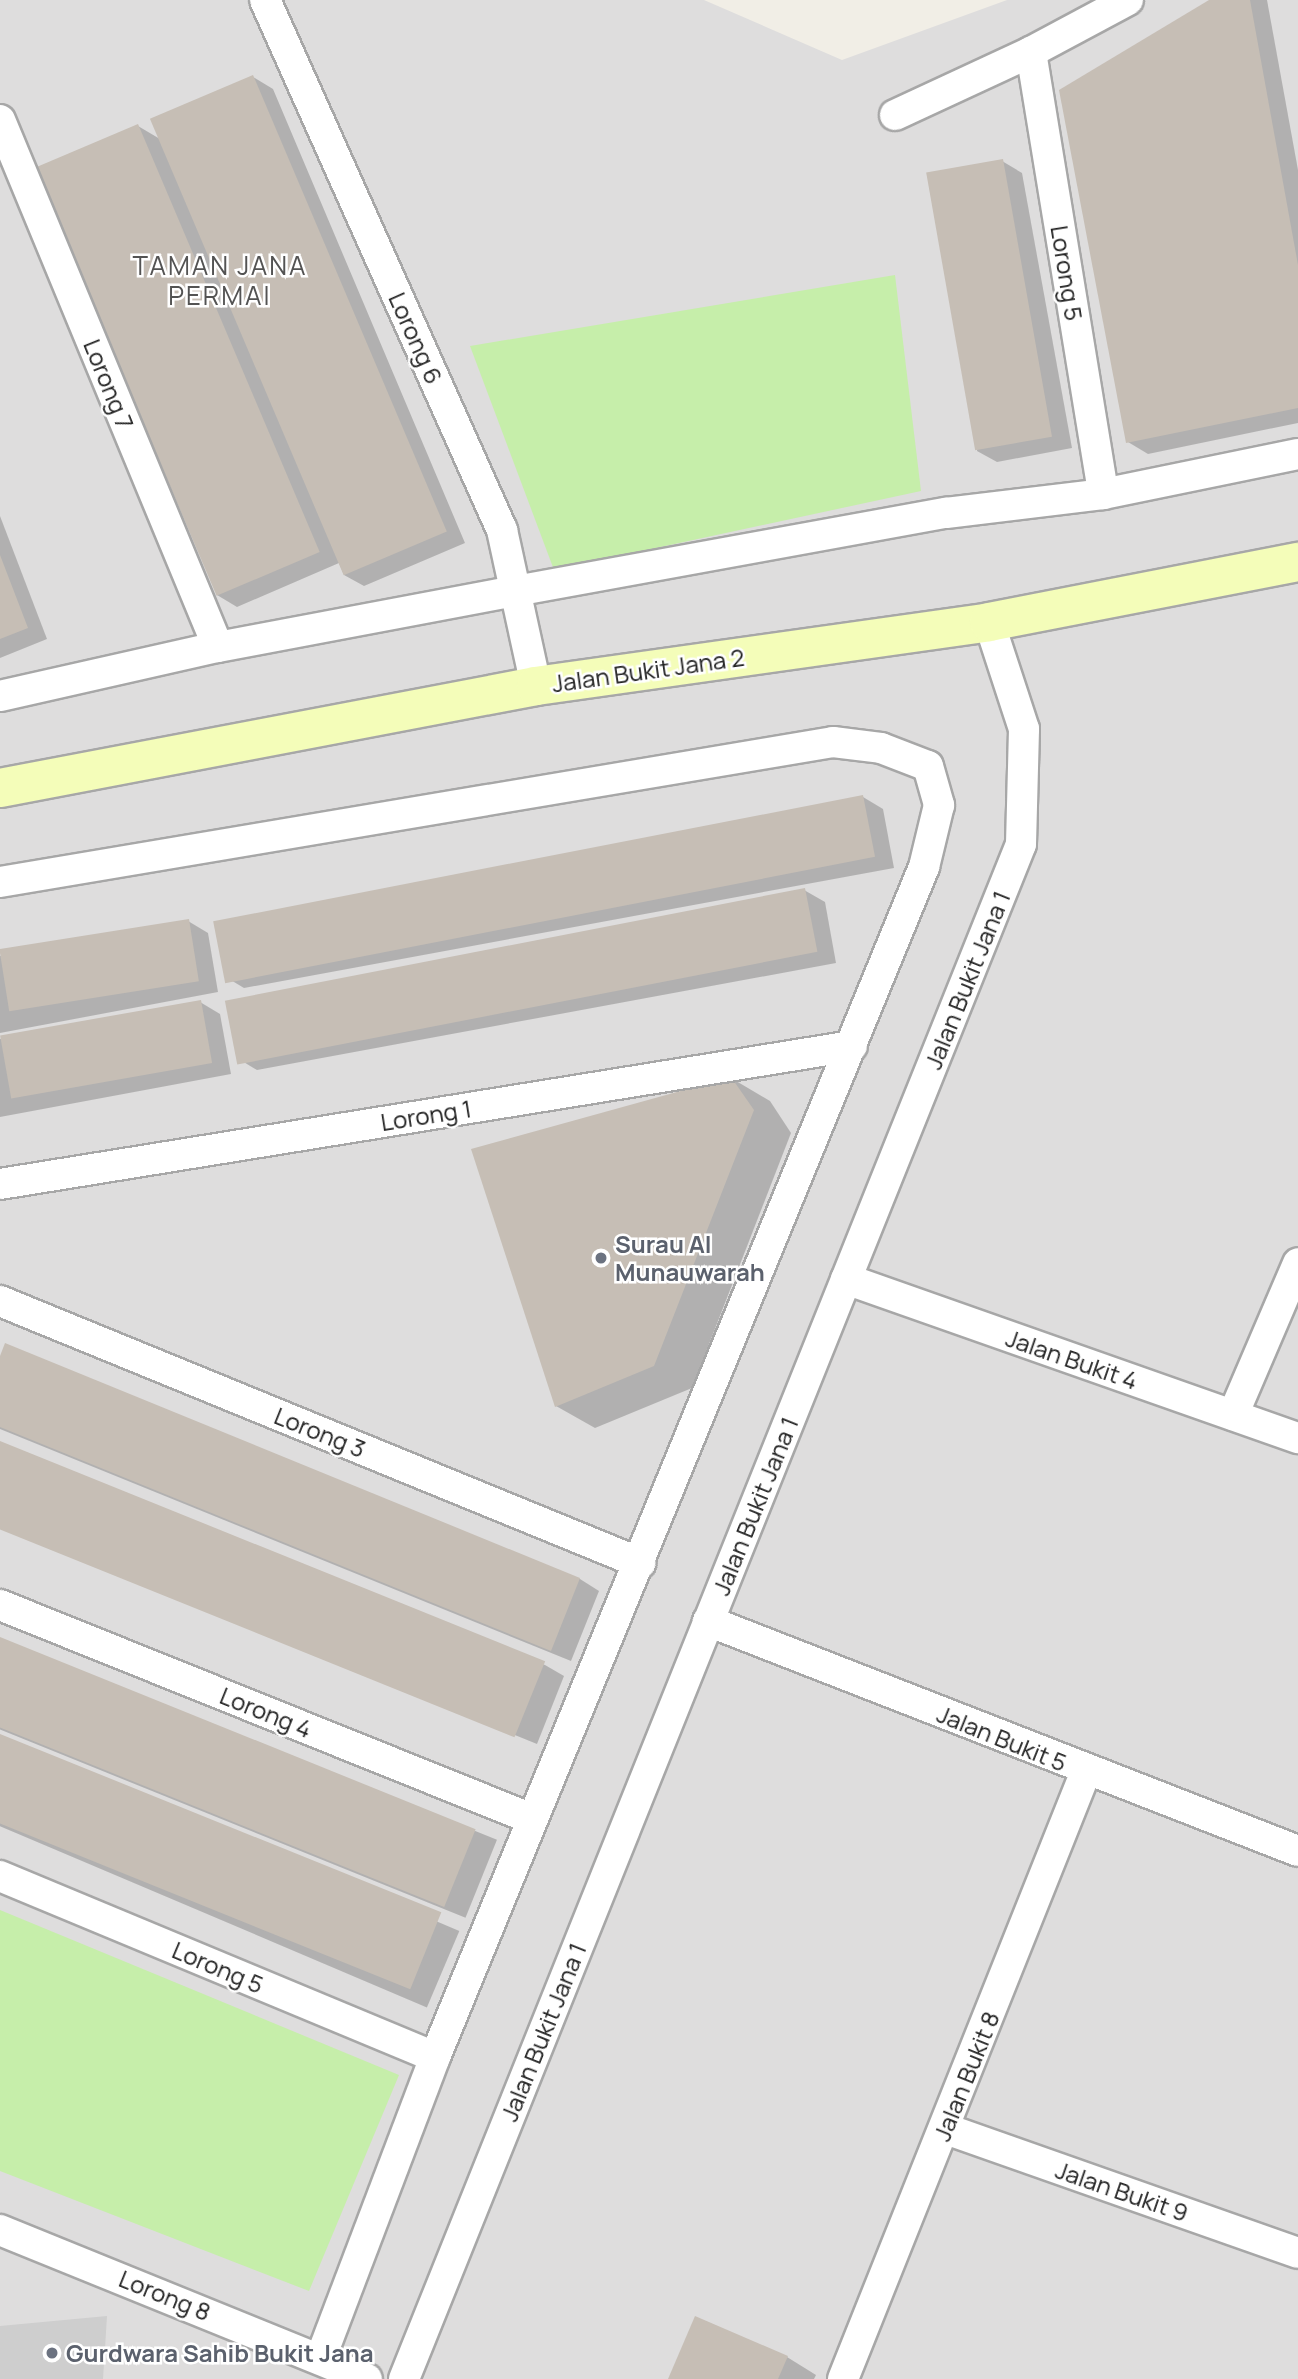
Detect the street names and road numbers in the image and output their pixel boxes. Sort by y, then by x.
street label: Lorong 5 [1045,223,1089,323]
street label: Lorong 6 [383,288,449,388]
street label: Lorong 7 [78,335,140,433]
street label: Jalan Bukit Jana 2 [550,642,746,698]
street label: Jalan Bukit Jana 1 [918,887,1016,1073]
street label: Lorong 1 [378,1094,474,1136]
street label: Jalan Bukit 4 [1002,1323,1142,1395]
street label: Lorong 3 [270,1401,370,1463]
street label: Jalan Bukit Jana 1 [706,1413,804,1599]
street label: Lorong 4 [216,1681,316,1743]
street label: Jalan Bukit 5 [933,1699,1071,1777]
street label: Lorong 5 [168,1935,268,1999]
street label: Jalan Bukit Jana 1 [494,1939,592,2125]
street label: Jalan Bukit 8 [927,2007,1005,2145]
street label: Jalan Bukit 9 [1052,2155,1192,2227]
street label: Lorong 8 [115,2264,215,2326]

